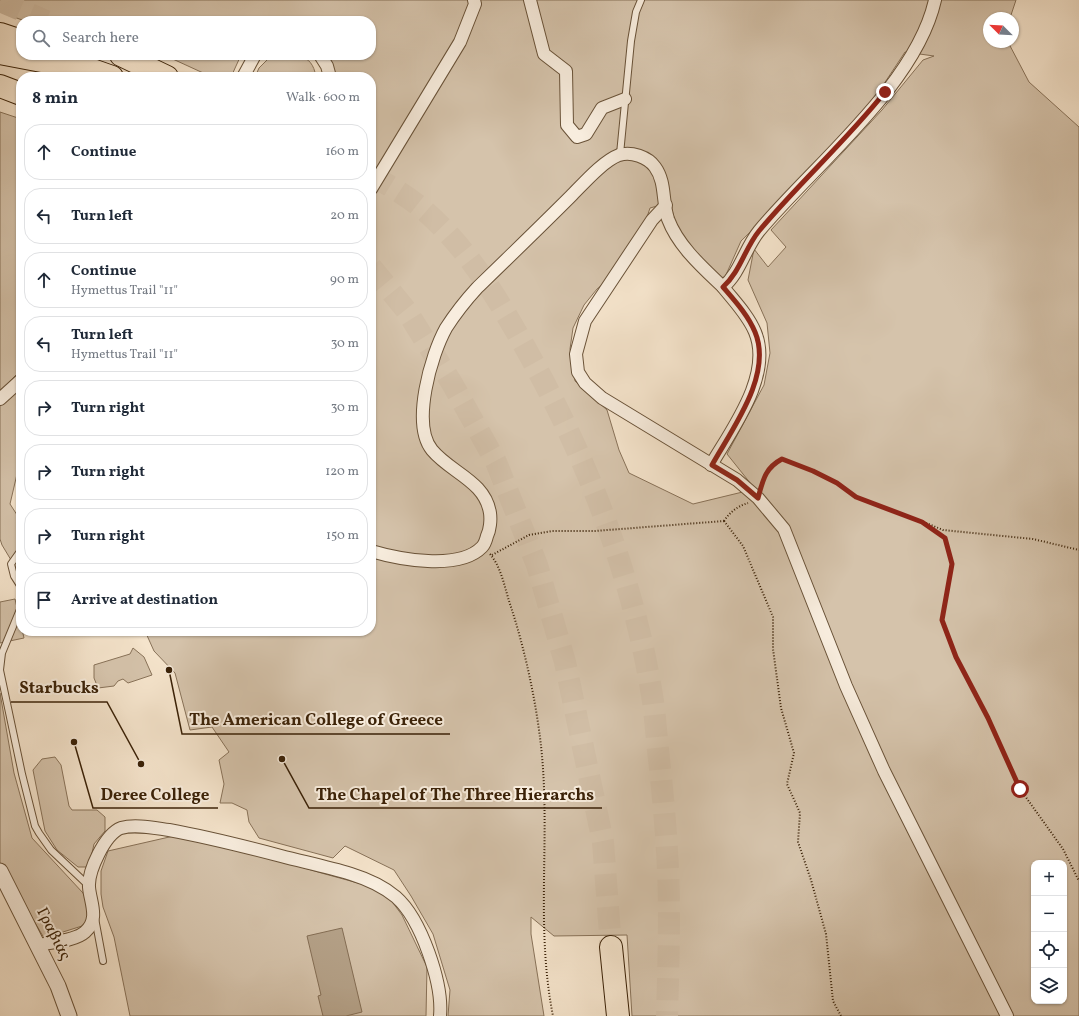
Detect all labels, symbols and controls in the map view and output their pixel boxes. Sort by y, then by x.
north arrow [983,12,1019,48]
search box [16,16,376,60]
icon: search [30,27,52,49]
text: Search here [62,28,139,49]
route end [876,83,894,101]
text: 8 min [32,87,78,110]
text: Walk · 600 m [286,89,360,107]
icon: ahead [33,141,55,163]
text: Continue [71,142,136,163]
text: 160 m [325,143,359,161]
icon: left [33,205,55,227]
text: Turn left [71,206,133,227]
text: 20 m [330,207,359,225]
text: Continue [71,261,136,282]
icon: ahead [33,269,55,291]
text: 90 m [330,271,359,289]
text: Hymettus Trail "11" [71,282,178,300]
text: Turn left [71,325,133,346]
icon: left [33,333,55,355]
text: 30 m [331,335,359,353]
text: Hymettus Trail "11" [71,346,178,364]
icon: right [33,397,55,419]
text: Turn right [71,398,145,419]
text: 30 m [331,399,359,417]
icon: right [33,461,55,483]
text: Turn right [71,462,145,483]
text: 120 m [325,463,359,481]
icon: right [33,525,55,547]
text: Turn right [71,526,145,547]
text: 150 m [326,527,359,545]
icon: arrive [33,589,55,611]
text: Arrive at destination [71,590,218,611]
callout: Starbucks [11,673,107,702]
text: Starbucks [19,677,99,700]
callout: The American College of Greece [182,705,450,734]
text: The American College of Greece [189,709,443,732]
callout: Deree College [93,779,218,808]
callout: The Chapel of The Three Hierarchs [309,779,602,808]
route start [1011,780,1029,798]
text: Deree College [101,784,210,807]
text: The Chapel of The Three Hierarchs [316,784,594,807]
map controls [1031,860,1067,1004]
button: + [1031,860,1067,896]
button: − [1031,896,1067,932]
street label: Γραβιάς [30,904,76,964]
button: locate [1031,932,1067,968]
button: layers [1031,968,1067,1004]

